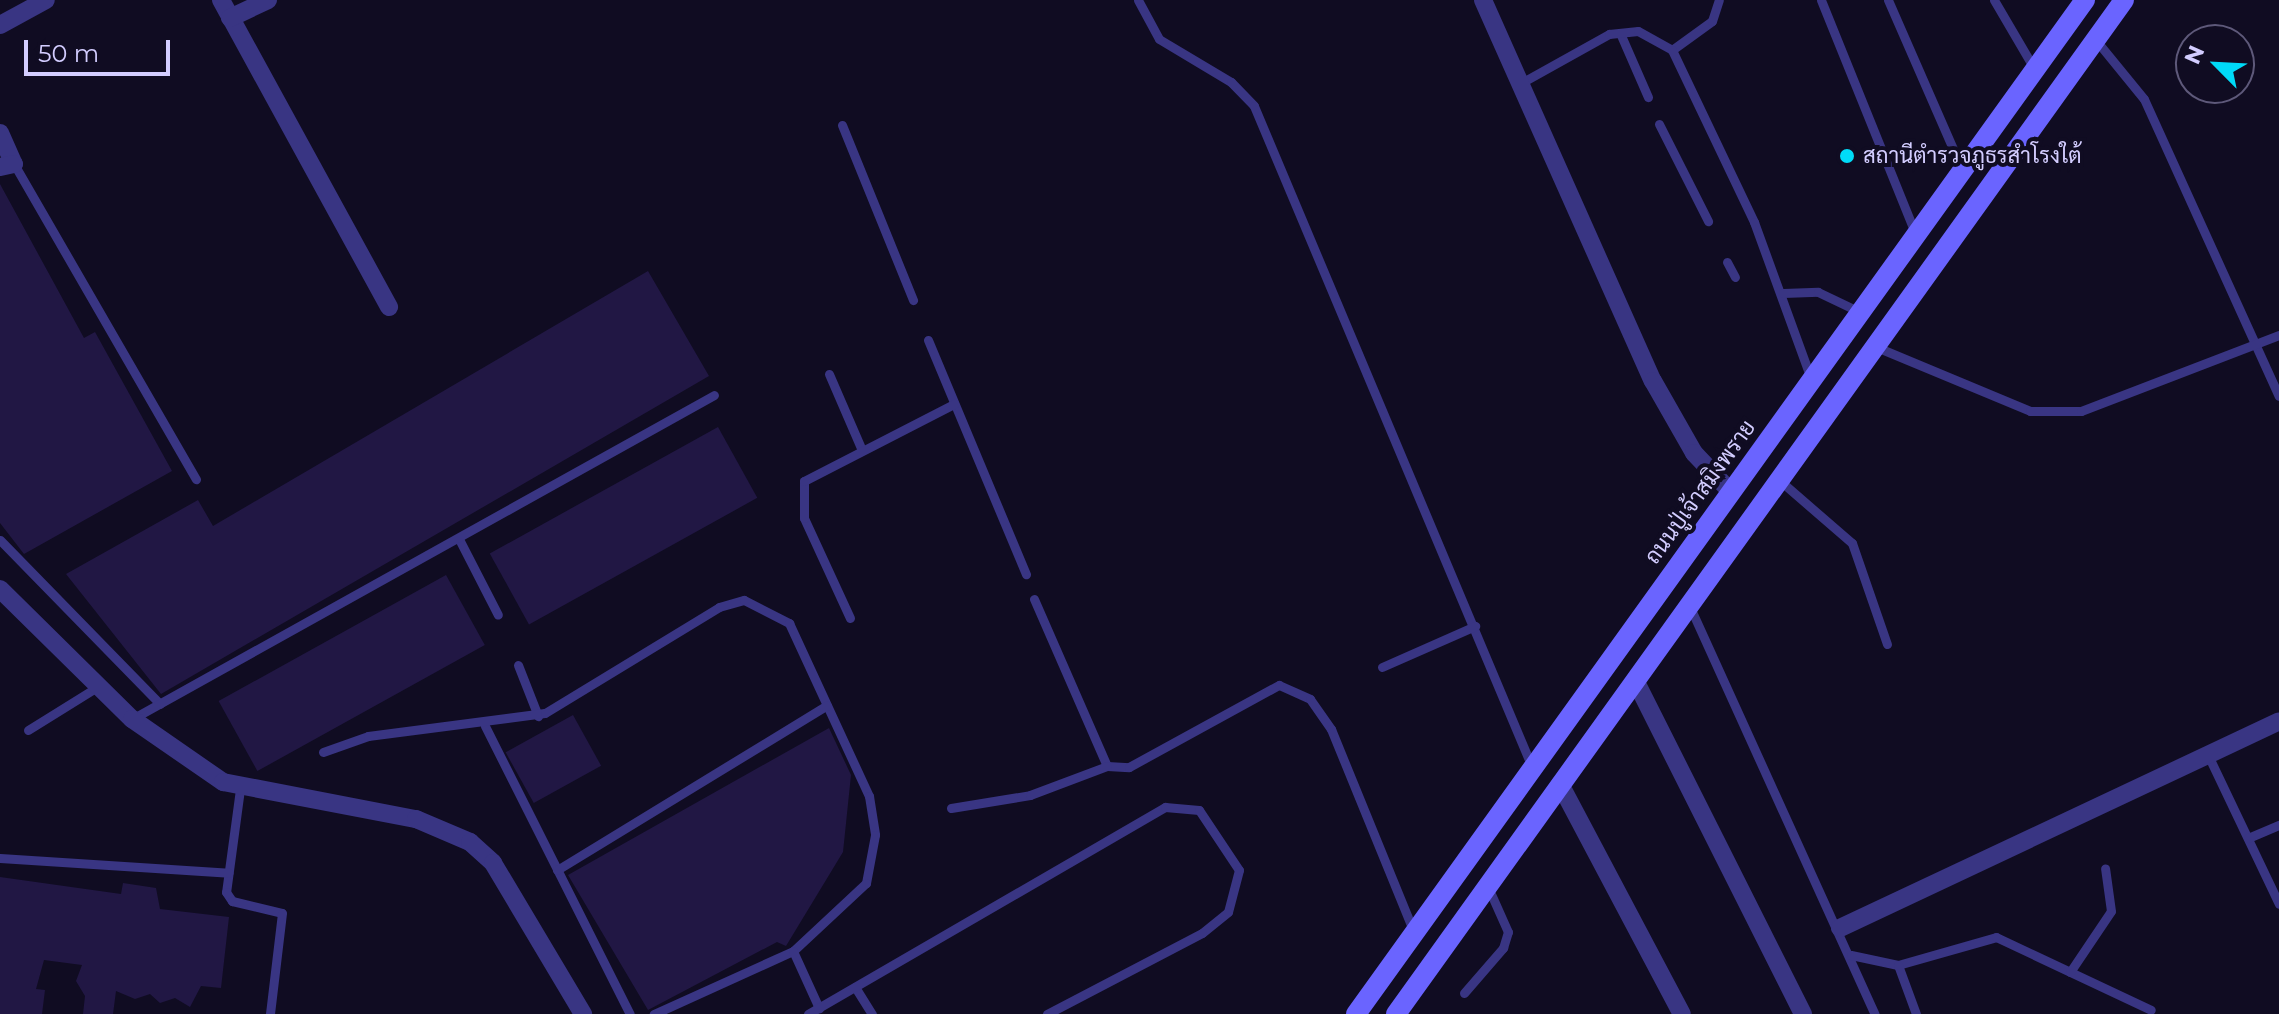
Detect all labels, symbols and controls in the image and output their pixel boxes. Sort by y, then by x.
scale bar [28,24,174,74]
north arrow [2175,24,2255,104]
text: 50 m [38,39,99,68]
text: N [2178,41,2210,68]
place label: สถานีตำรวจภูธรสำโรงใต้ [1863,143,2082,169]
marker: สถานีตำรวจภูธรสำโรงใต้ [1838,147,1856,165]
street label: ถนนปู่เจ้าสมิงพราย [1639,415,1761,569]

